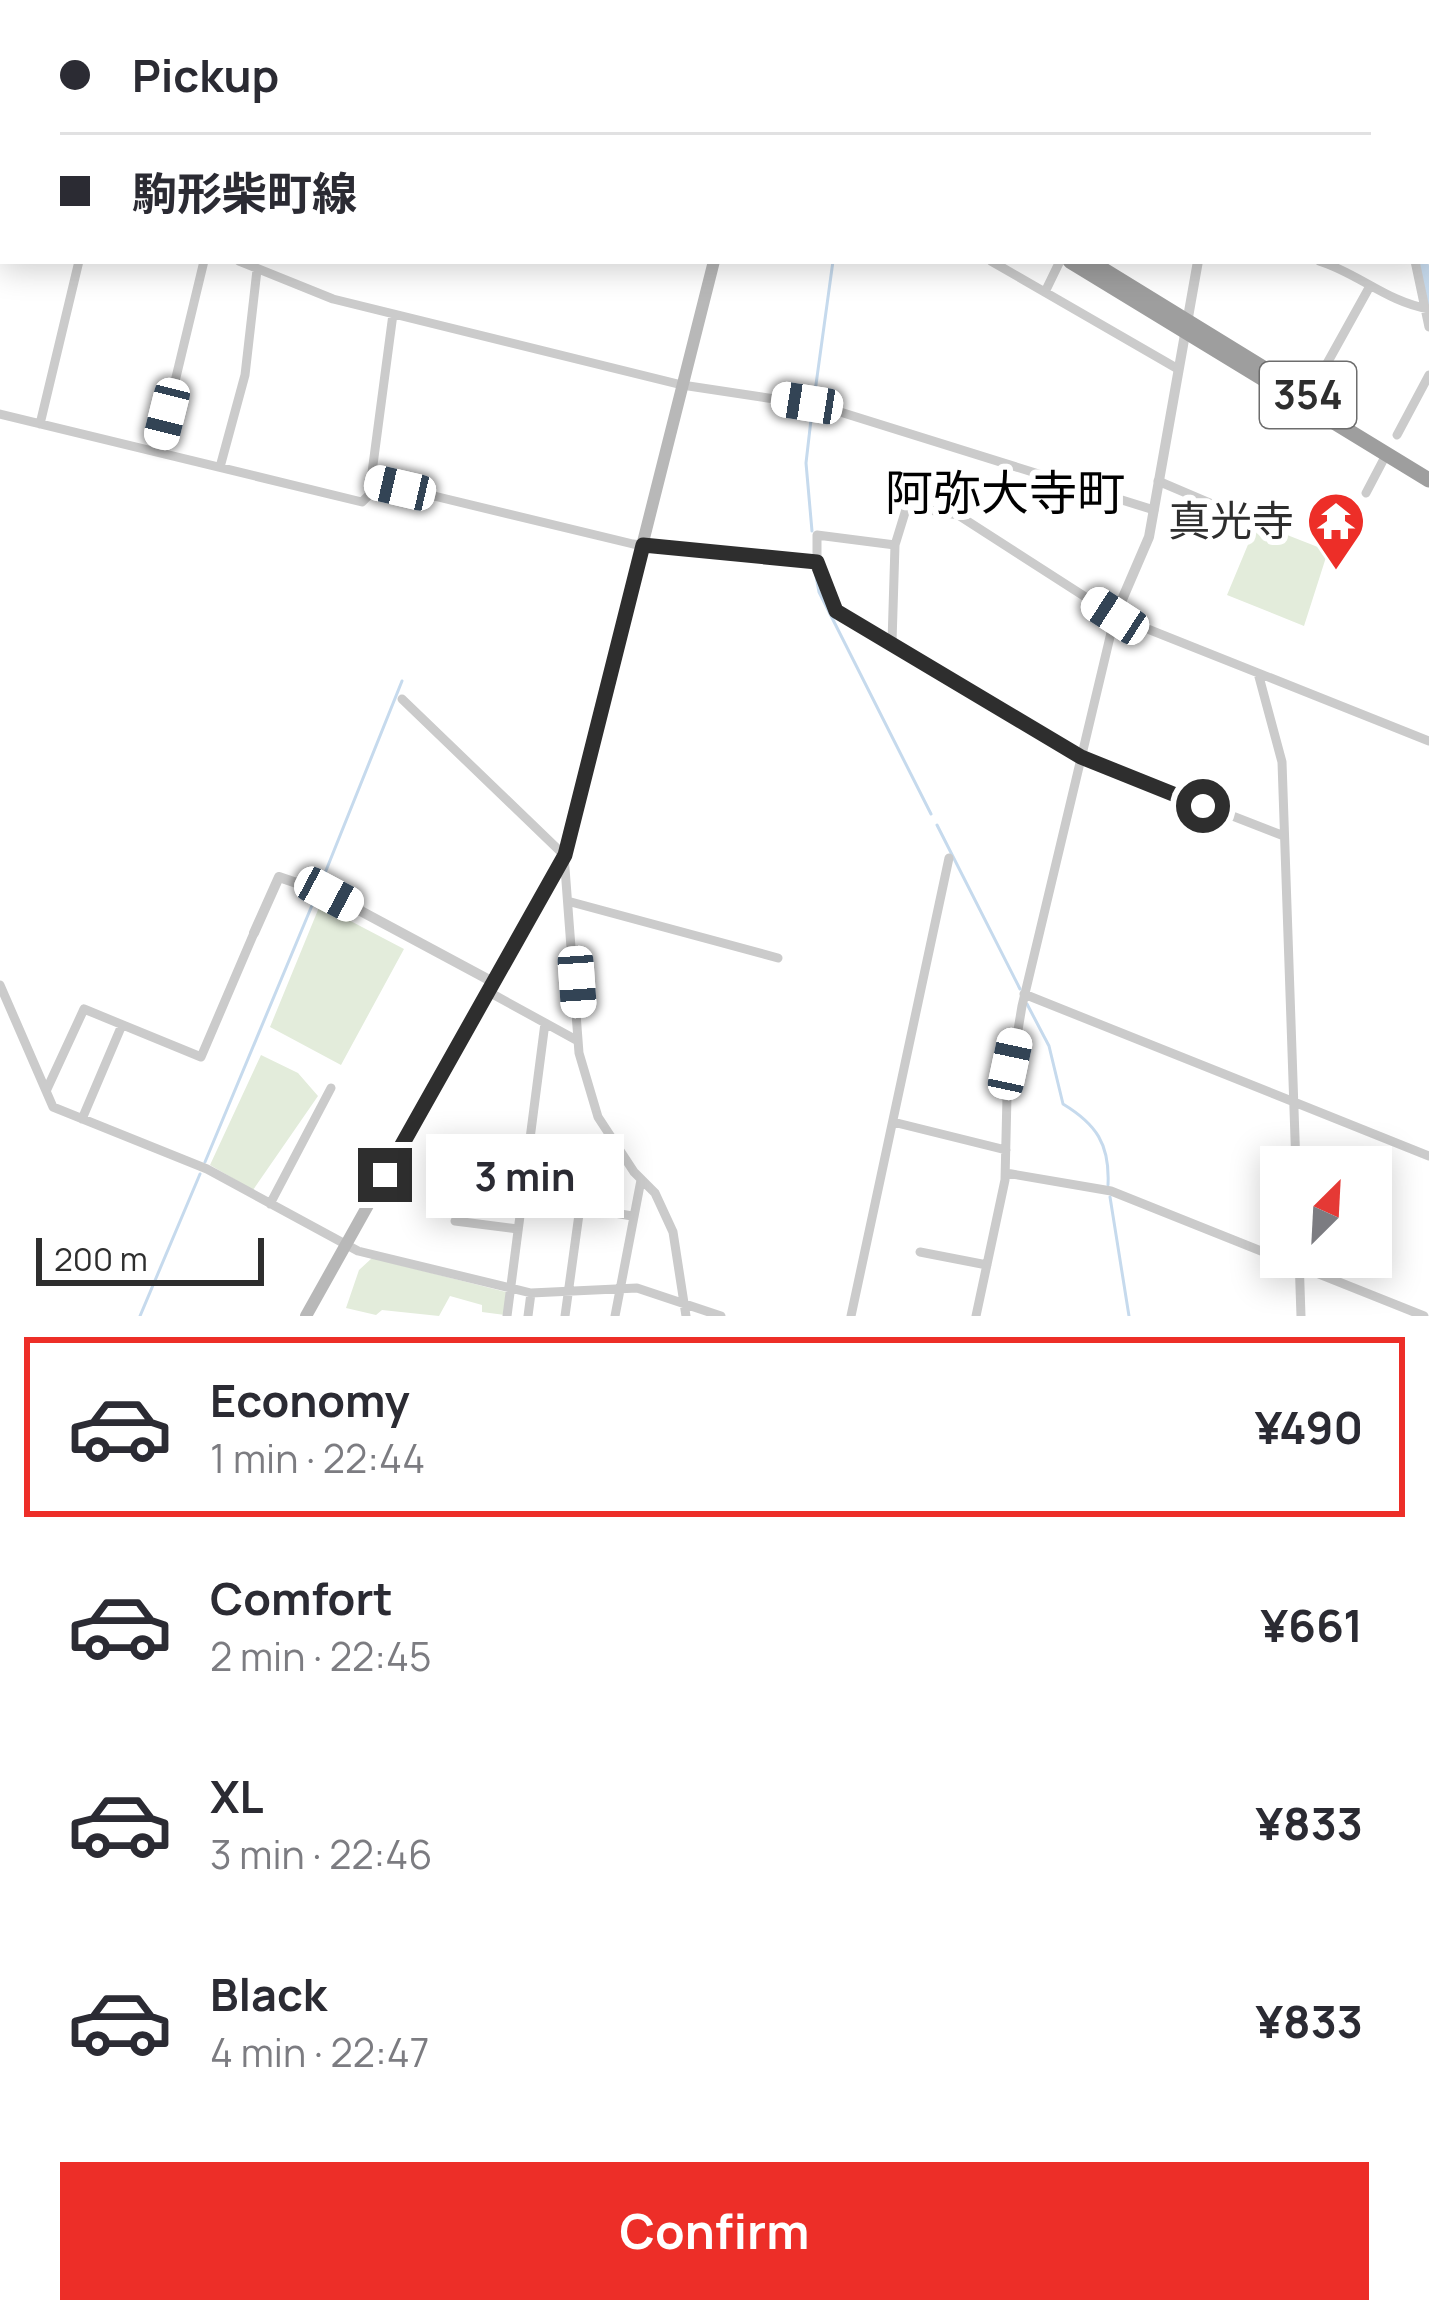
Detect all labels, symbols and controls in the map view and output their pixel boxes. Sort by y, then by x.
text: Pickup [132,44,279,106]
text: 駒形柴町線 [132,162,357,224]
road number: 354 [1260,362,1356,428]
car [141,375,193,453]
car [769,380,845,426]
district label: 阿弥大寺町 [885,459,1125,524]
car [361,462,439,514]
temple icon: 真光寺 [1305,490,1367,572]
place label: 真光寺 [1168,491,1294,549]
car [1075,581,1155,651]
route start [1176,779,1230,833]
car [289,861,369,927]
car [557,945,597,1019]
car [985,1025,1035,1103]
callout: 3 min [427,1133,625,1217]
north arrow [1260,1146,1392,1278]
map controls [1260,1146,1392,1278]
route end [358,1148,412,1202]
text: 3 min [475,1149,575,1203]
scale bar [36,1232,264,1285]
text: 200 m [54,1236,148,1281]
text: Economy [210,1369,410,1431]
icon: car [66,1373,174,1481]
text: ¥490 [1255,1396,1363,1458]
text: 1 min · 22:44 [210,1431,425,1485]
text: Comfort [210,1567,393,1629]
icon: car [66,1571,174,1679]
text: ¥661 [1261,1594,1363,1656]
text: 2 min · 22:45 [210,1629,431,1683]
text: XL [210,1765,264,1827]
icon: car [66,1769,174,1877]
text: ¥833 [1256,1792,1363,1854]
text: 3 min · 22:46 [210,1827,432,1881]
text: Black [210,1963,327,2025]
icon: car [66,1967,174,2075]
text: ¥833 [1256,1990,1363,2052]
text: 4 min · 22:47 [210,2025,429,2079]
button: Confirm [60,2162,1369,2300]

